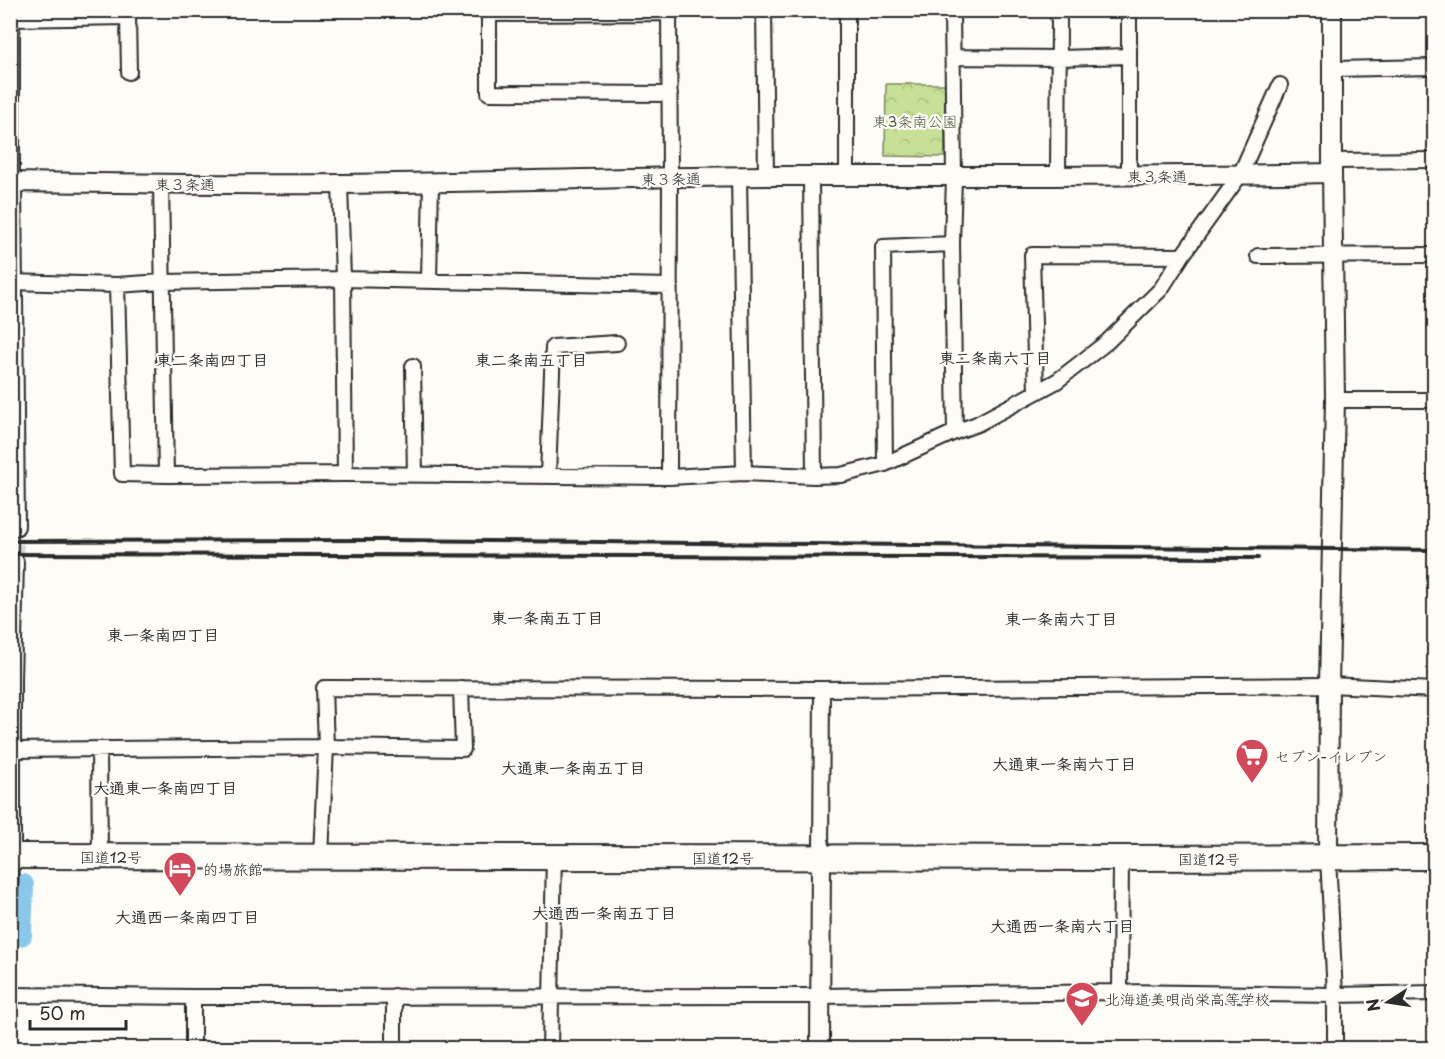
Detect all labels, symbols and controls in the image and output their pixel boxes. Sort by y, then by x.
park label: 東3条南公園 [873,109,957,132]
street label: 東３条通 [1127,164,1187,187]
street label: 東３条通 [641,166,701,190]
street label: 東３条通 [155,172,215,195]
district label: 東二条南六丁目 [939,345,1051,369]
district label: 東二条南四丁目 [156,347,268,371]
district label: 東二条南五丁目 [475,347,587,371]
district label: 東一条南五丁目 [491,605,603,629]
district label: 東一条南六丁目 [1005,606,1117,630]
district label: 東一条南四丁目 [107,622,219,646]
supermarket icon: セブン-イレブン [1234,737,1270,784]
place label: セブン-イレブン [1275,744,1387,767]
district label: 大通東一条南六丁目 [992,751,1136,775]
district label: 大通東一条南五丁目 [501,755,645,779]
district label: 大通東一条南四丁目 [93,775,237,799]
street label: 国道12号 [80,845,142,868]
street label: 国道12号 [692,846,754,869]
street label: 国道12号 [1178,847,1240,870]
hotel icon: 的場旅館 [162,850,198,897]
place label: 的場旅館 [203,857,263,880]
district label: 大通西一条南五丁目 [532,900,676,924]
district label: 大通西一条南四丁目 [115,904,259,928]
district label: 大通西一条南六丁目 [990,913,1134,937]
north arrow [1358,972,1418,1032]
school or university icon: 北海道美唄尚栄高等学校 [1064,980,1100,1027]
place label: 北海道美唄尚栄高等学校 [1105,987,1270,1010]
scale bar [30,993,126,1031]
text: N [1359,997,1385,1014]
text: 50 m [39,999,86,1026]

